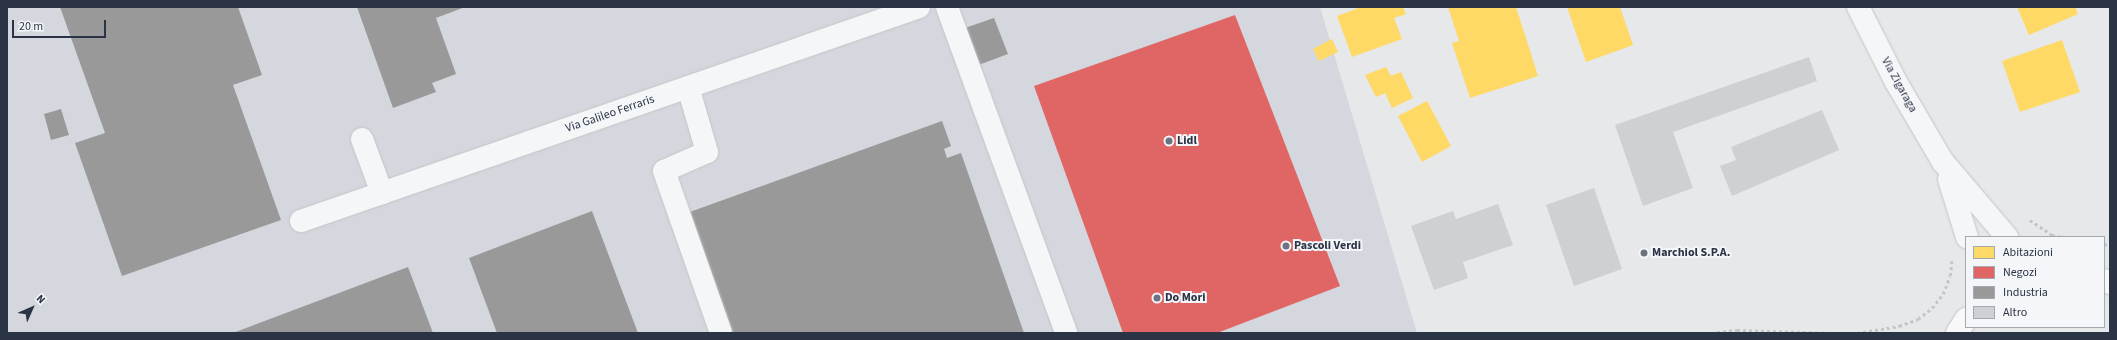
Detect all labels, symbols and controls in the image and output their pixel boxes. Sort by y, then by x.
scale bar [14,12,108,38]
text: 20 m [19,18,43,35]
street label: Via Zigaraga [1878,55,1920,115]
street label: Via Galileo Ferraris [564,92,656,136]
place label: Lidl [1177,134,1197,148]
marker: Lidl [1164,136,1174,146]
legend [1965,236,2105,328]
place label: Pascoli Verdi [1294,239,1361,253]
marker: Pascoli Verdi [1281,241,1291,251]
text: Abitazioni [2003,244,2053,261]
place label: Marchiol S.P.A. [1652,246,1730,260]
marker: Marchiol S.P.A. [1639,248,1649,258]
text: Negozi [2003,264,2037,281]
text: Industria [2003,284,2048,301]
north arrow [12,288,52,328]
text: N [33,291,49,307]
place label: Do Mori [1165,291,1206,305]
marker: Do Mori [1152,293,1162,303]
text: Altro [2003,304,2027,321]

